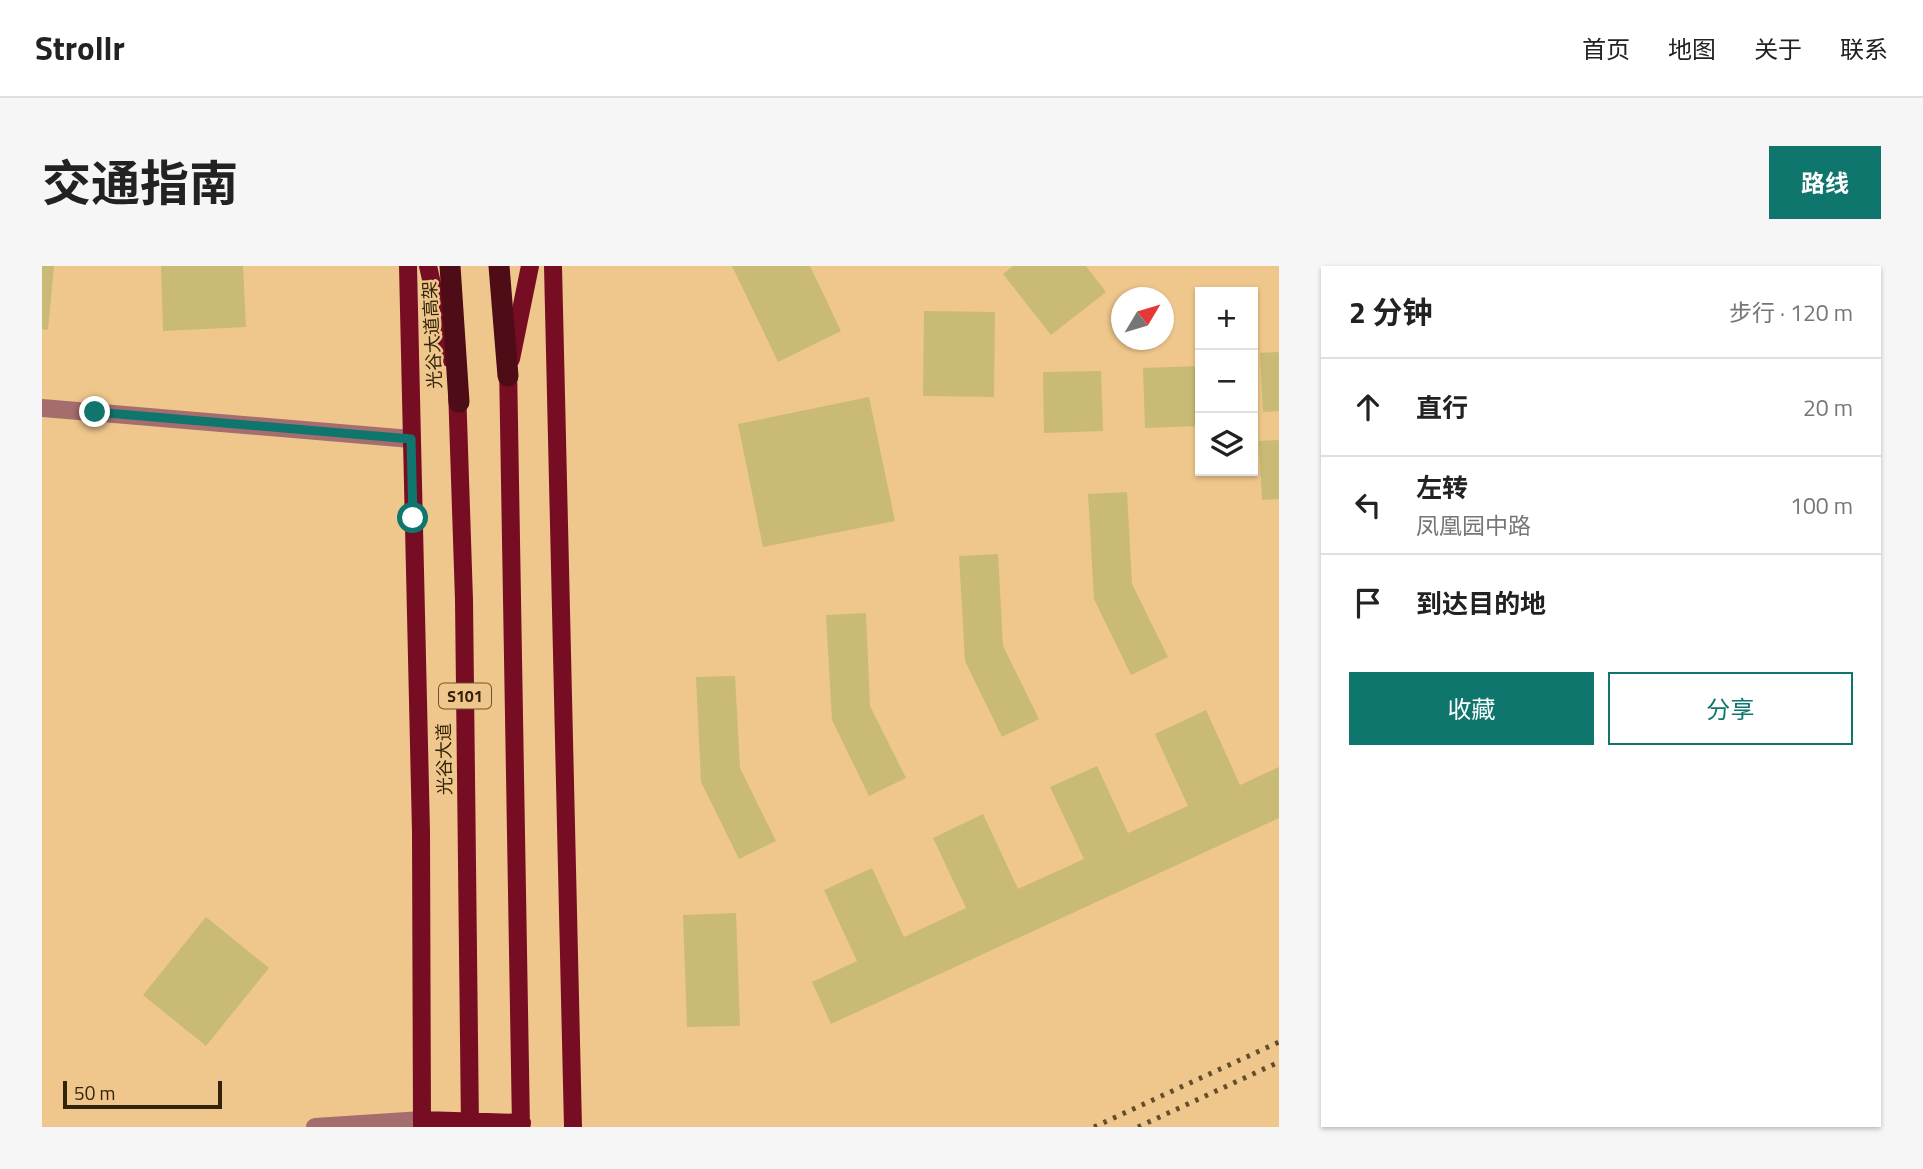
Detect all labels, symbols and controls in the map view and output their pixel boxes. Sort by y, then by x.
text: Strollr [35,23,125,73]
text: 首页 [1582,31,1630,67]
text: 地图 [1668,31,1716,67]
text: 关于 [1754,31,1802,67]
text: 联系 [1840,31,1888,67]
text: 交通指南 [42,145,238,220]
button: 路线 [1769,146,1881,219]
street label: 光谷大道高架 [416,280,448,390]
north arrow [1111,287,1174,350]
map controls [1195,287,1258,476]
button: + [1195,287,1258,350]
text: 2 分钟 [1349,289,1432,335]
text: 步行 · 120 m [1729,295,1853,330]
button: − [1195,350,1258,413]
icon: ahead [1349,388,1387,426]
text: 直行 [1416,388,1468,427]
text: 20 m [1803,390,1853,425]
route end [79,396,110,427]
button: layers [1195,413,1258,476]
text: 左转 [1416,468,1468,507]
icon: left [1349,486,1387,524]
text: 100 m [1790,488,1853,523]
route start [397,502,428,533]
text: 凤凰园中路 [1416,508,1531,543]
icon: arrive [1349,584,1387,622]
text: 到达目的地 [1416,584,1546,623]
button: 收藏 [1349,672,1594,745]
button: 分享 [1608,672,1853,745]
road number: S101 [439,684,491,708]
street label: 光谷大道 [430,723,458,795]
scale bar [63,1078,222,1110]
text: 50 m [74,1078,115,1107]

